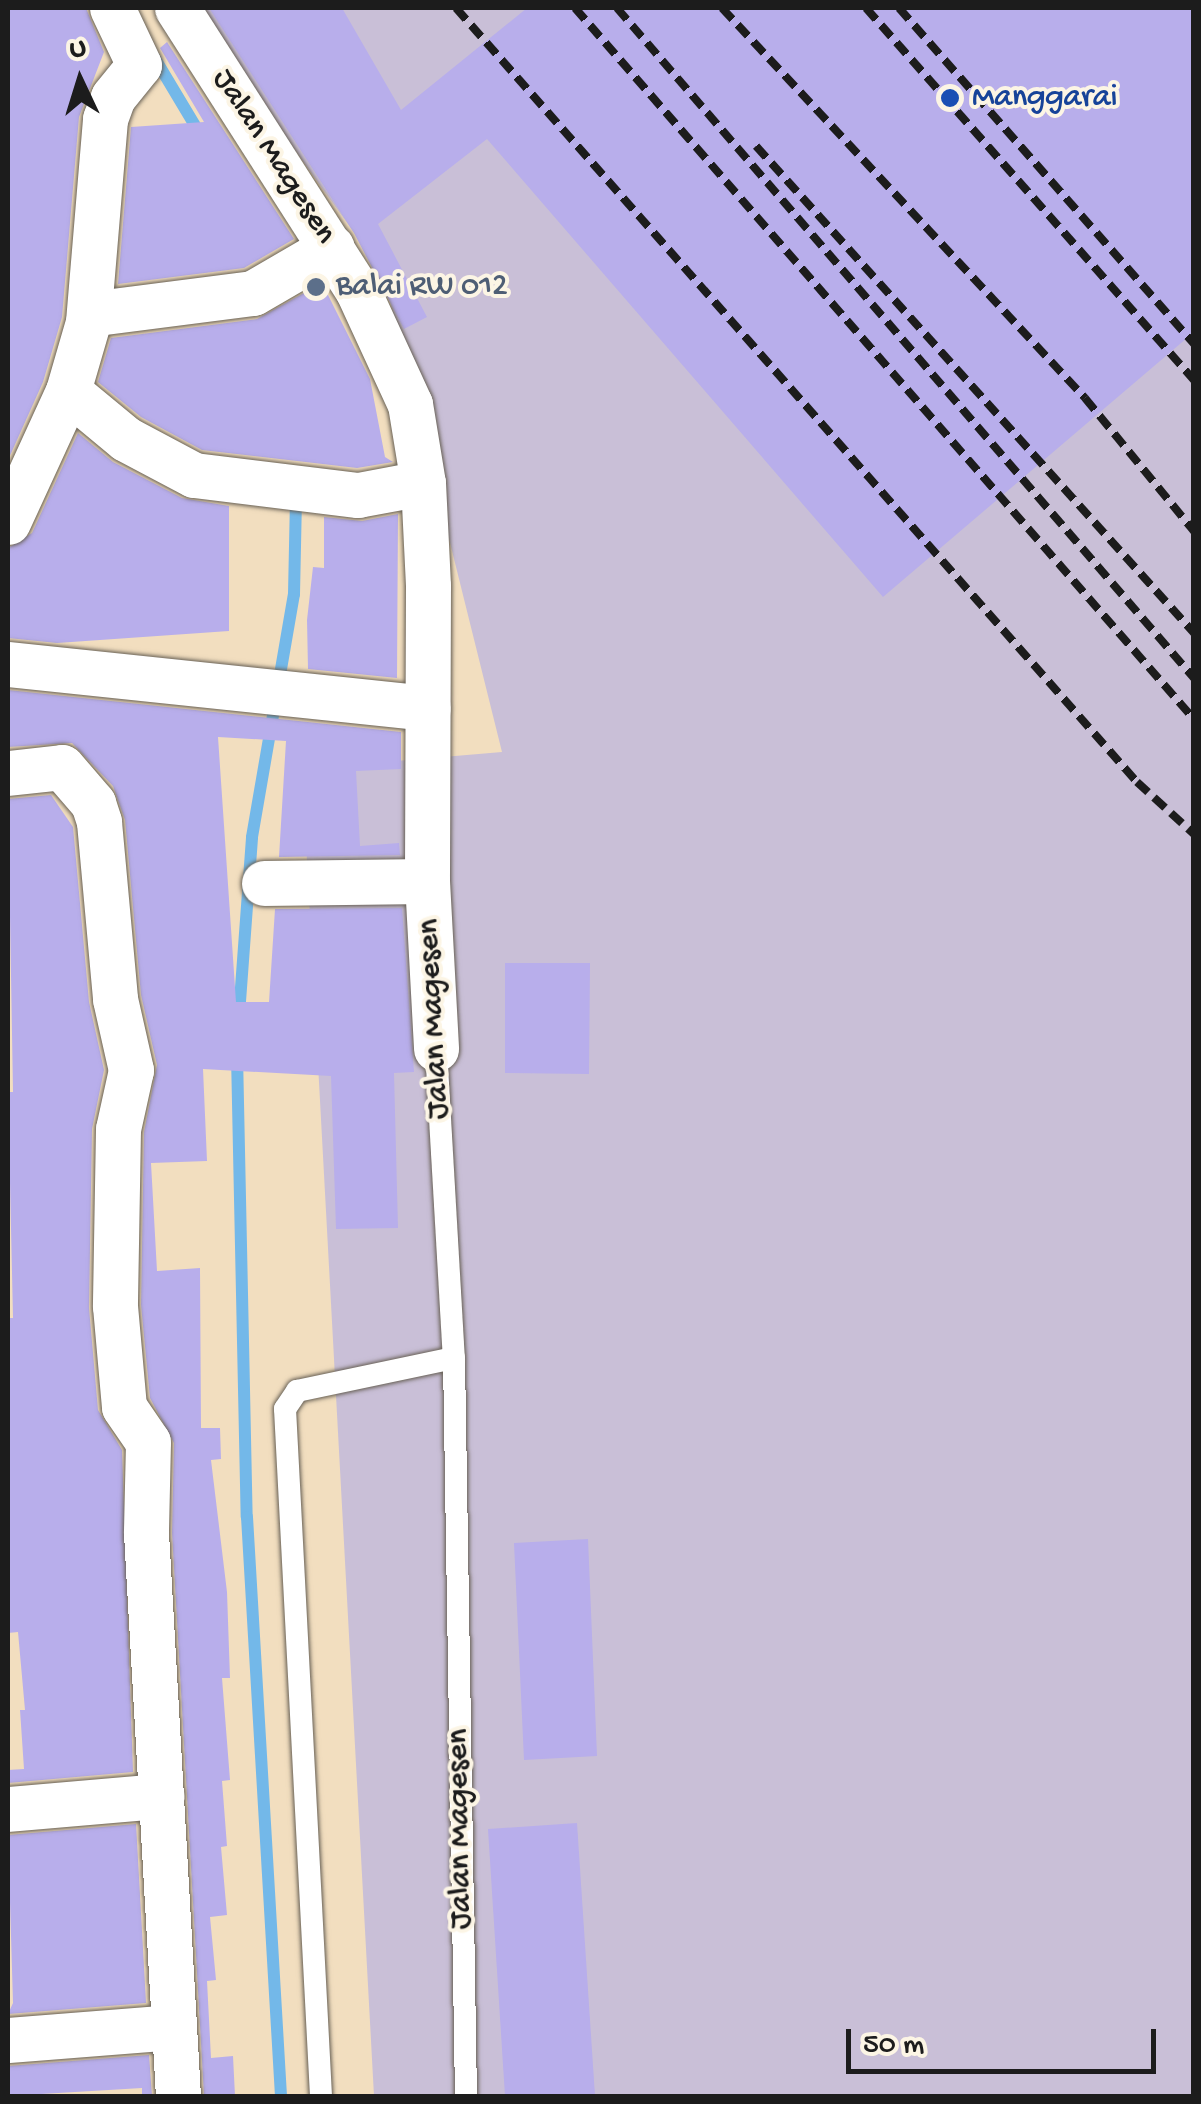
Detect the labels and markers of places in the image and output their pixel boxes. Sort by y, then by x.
place label: Manggarai [972,79,1117,117]
marker: Manggarai [937,85,963,111]
place label: Balai RW 012 [336,268,508,306]
marker: Balai RW 012 [305,276,327,298]

